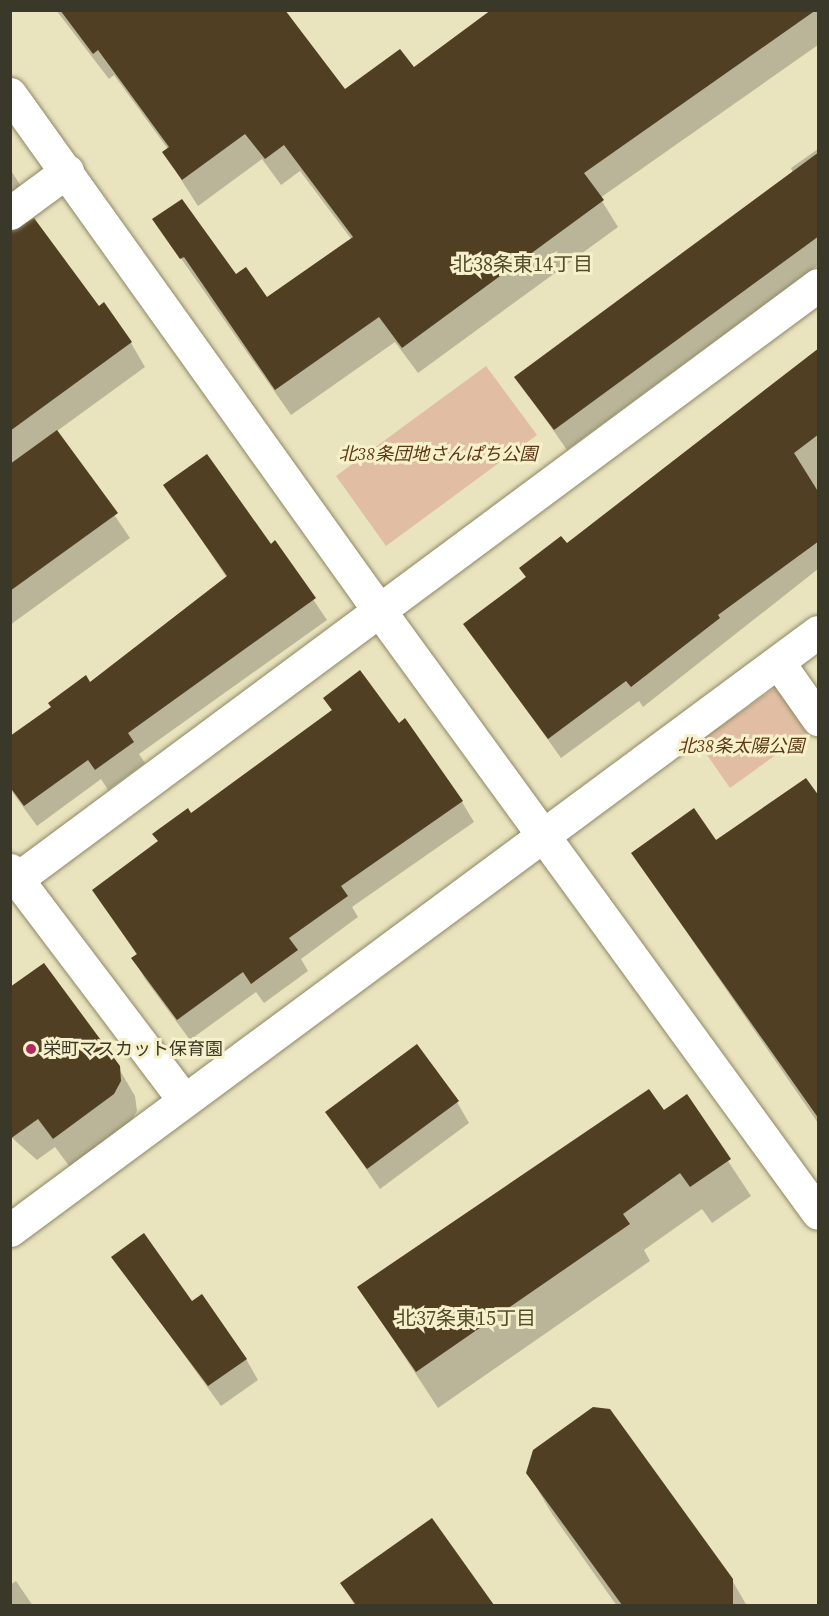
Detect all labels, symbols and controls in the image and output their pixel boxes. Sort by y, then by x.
district label: 北38条東14丁目 [453,252,593,276]
park label: 北38条団地さんぱち公園 [339,443,537,465]
park label: 北38条太陽公園 [678,735,804,757]
place label: 栄町マスカット保育園 [43,1038,223,1060]
marker: 栄町マスカット保育園 [24,1042,38,1056]
district label: 北37条東15丁目 [396,1306,536,1330]

